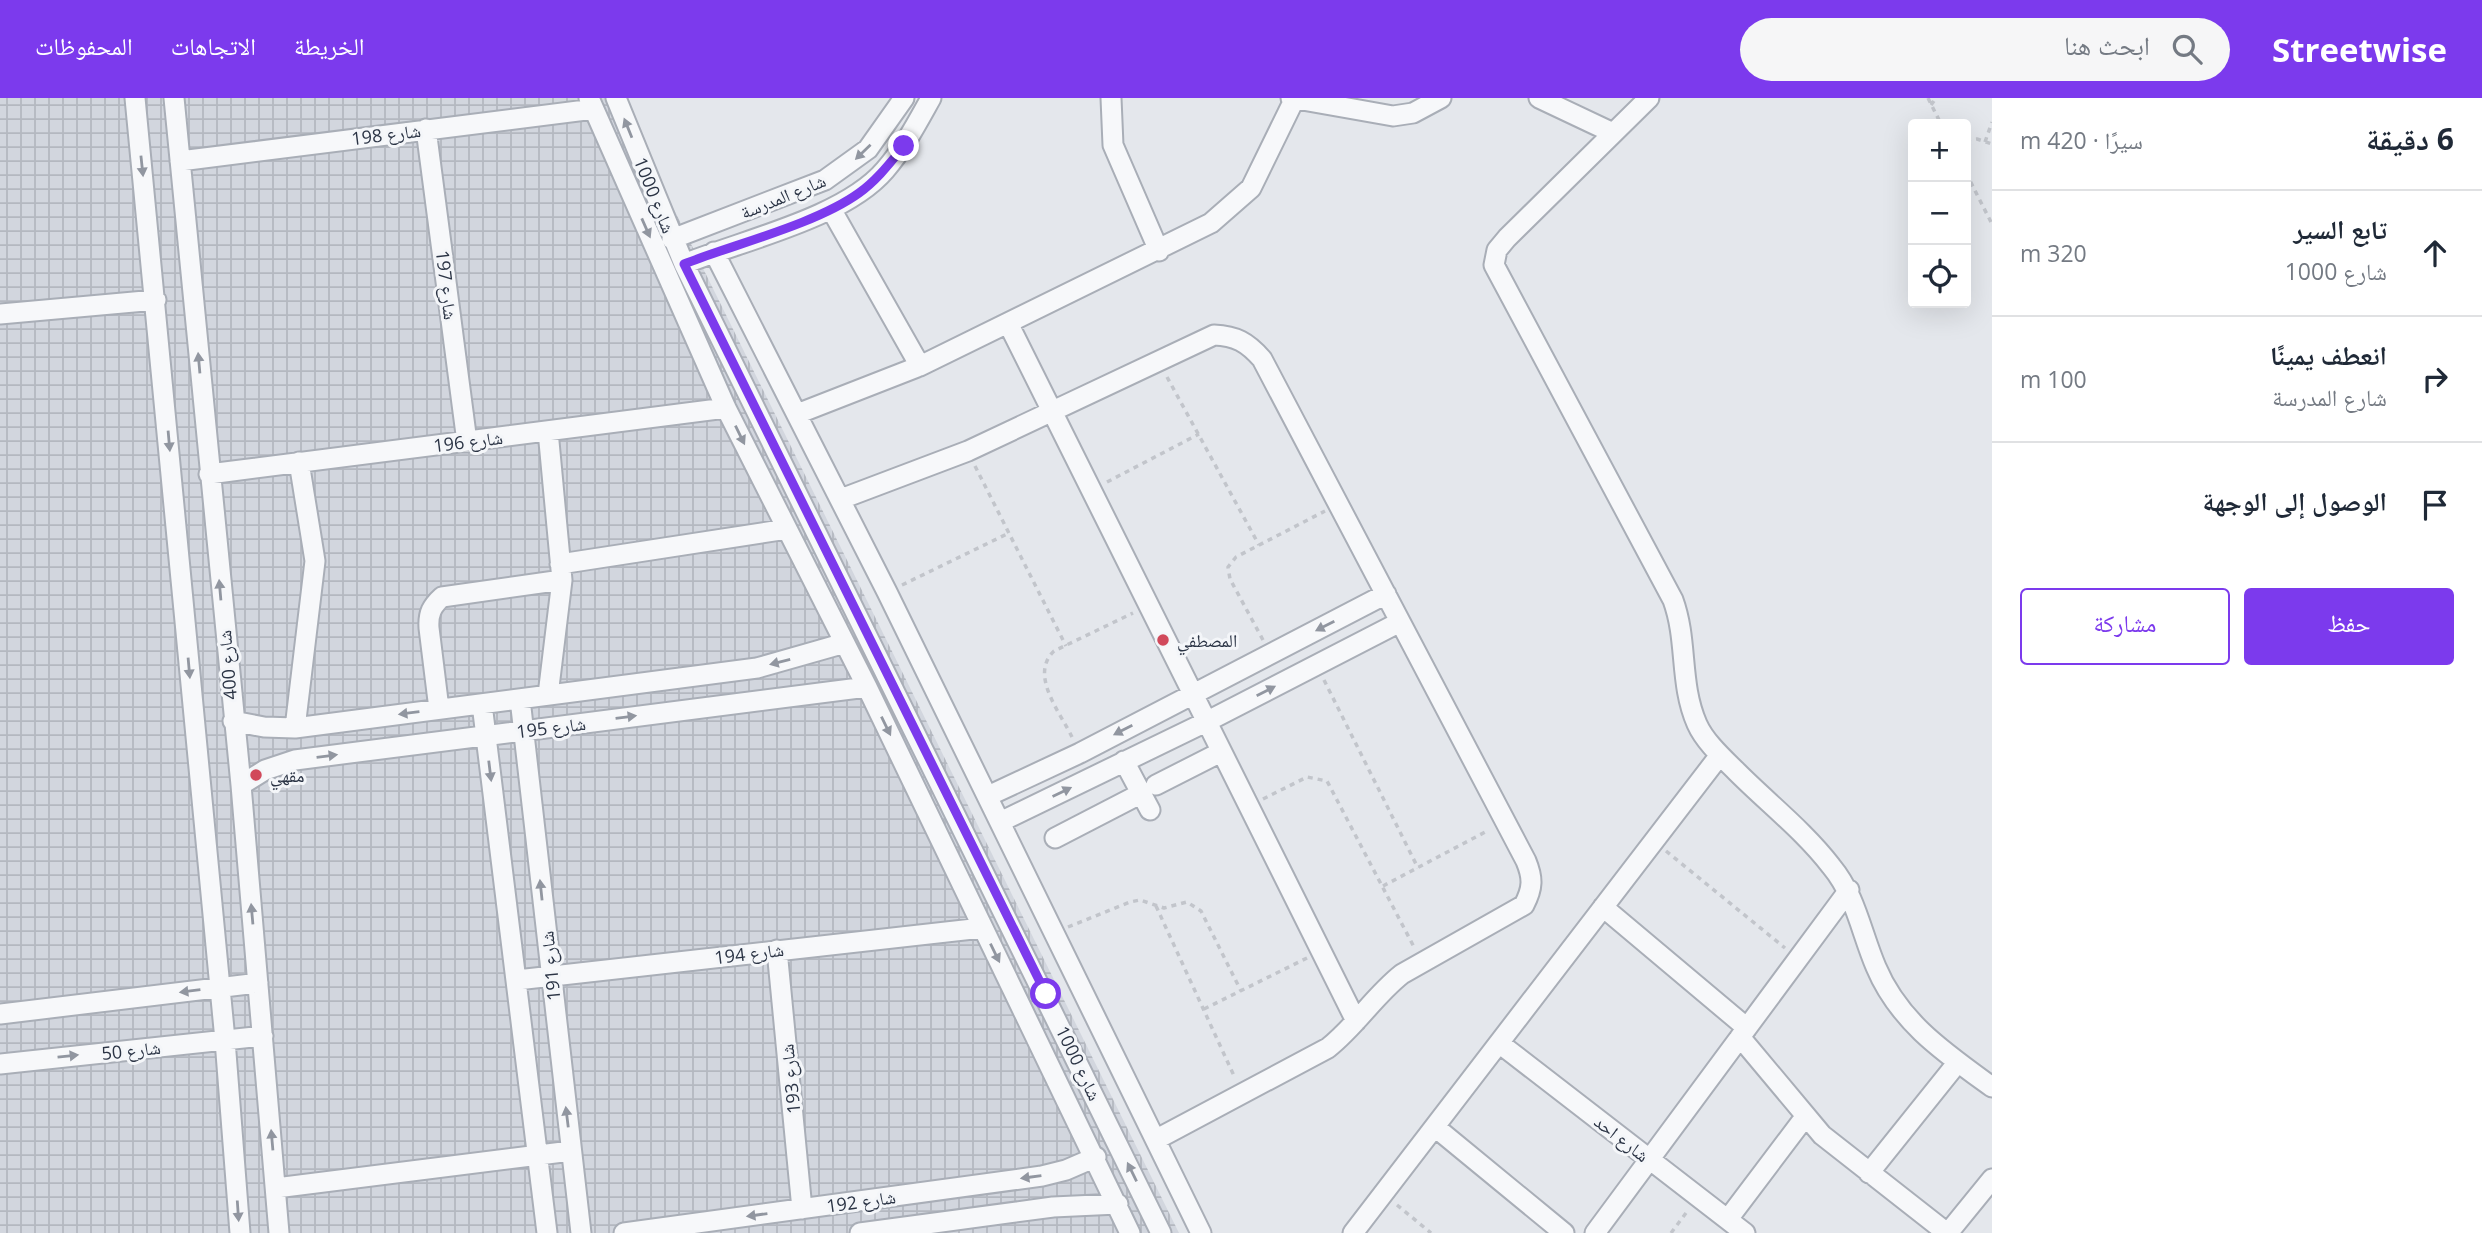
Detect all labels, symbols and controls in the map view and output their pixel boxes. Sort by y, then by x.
search box [1740,18,2230,81]
text: ابحث هنا [2064,27,2150,63]
text: Streetwise [2272,27,2447,72]
text: المحفوظات [35,29,133,62]
text: الاتجاهات [171,29,256,62]
text: الخريطة [294,29,365,62]
icon: search [2168,30,2206,68]
street label: شارع 198 [350,118,422,150]
one-way arrow [623,118,634,139]
text: 6 دقيقة [2366,118,2454,159]
map controls [1908,119,1971,308]
button: + [1908,119,1971,182]
text: سيرًا · 420 m [2020,124,2143,156]
route end [888,130,919,161]
one-way arrow [855,144,872,160]
street label: شارع 1000 [629,153,681,237]
one-way arrow [137,155,148,177]
street label: شارع المدرسة [737,168,829,224]
button: − [1908,182,1971,245]
text: تابع السير [2294,211,2387,247]
one-way arrow [640,218,652,238]
icon: ahead [2416,234,2454,272]
text: 320 m [2020,237,2087,269]
button: locate [1908,245,1971,308]
street label: شارع 197 [431,249,463,321]
text: شارع 1000 [2285,255,2387,287]
text: انعطف يمينًا [2270,337,2387,373]
one-way arrow [193,352,204,374]
icon: right [2416,360,2454,398]
text: 100 m [2020,363,2087,395]
text: شارع المدرسة [2272,381,2387,413]
street label: شارع 196 [432,425,504,457]
one-way arrow [734,425,745,445]
one-way arrow [163,430,174,452]
text: الوصول إلى الوجهة [2203,483,2387,519]
icon: arrive [2416,486,2454,524]
one-way arrow [214,579,225,601]
button: مشاركة [2020,588,2230,665]
button: حفظ [2244,588,2454,665]
one-way arrow [1315,620,1335,631]
place label: المصطفي [1177,628,1237,656]
street label: شارع 400 [212,629,242,701]
marker: المصطفي [1155,632,1171,648]
one-way arrow [184,657,195,679]
one-way arrow [768,657,790,668]
one-way arrow [1256,686,1276,697]
one-way arrow [397,707,419,718]
street label: شارع 195 [515,711,587,743]
one-way arrow [615,712,637,723]
one-way arrow [880,716,891,736]
one-way arrow [1113,725,1133,736]
one-way arrow [317,750,339,761]
one-way arrow [485,760,496,782]
place label: مقهي [270,763,304,791]
marker: مقهي [248,767,264,783]
one-way arrow [1052,786,1072,797]
one-way arrow [536,879,547,901]
one-way arrow [246,903,257,925]
street label: شارع 191 [534,930,566,1002]
street label: شارع 194 [713,937,785,969]
one-way arrow [989,943,1000,963]
route start [1030,978,1061,1009]
one-way arrow [179,985,201,996]
street label: شارع 1000 [1051,1022,1107,1104]
street label: شارع 50 [100,1035,162,1065]
street label: شارع 193 [774,1043,806,1115]
one-way arrow [57,1051,79,1062]
one-way arrow [562,1105,573,1127]
street label: شارع احد [1590,1109,1654,1167]
one-way arrow [266,1129,277,1151]
one-way arrow [1126,1162,1137,1182]
one-way arrow [1020,1172,1042,1183]
street label: شارع 192 [825,1184,897,1218]
one-way arrow [233,1201,244,1223]
one-way arrow [746,1209,768,1220]

